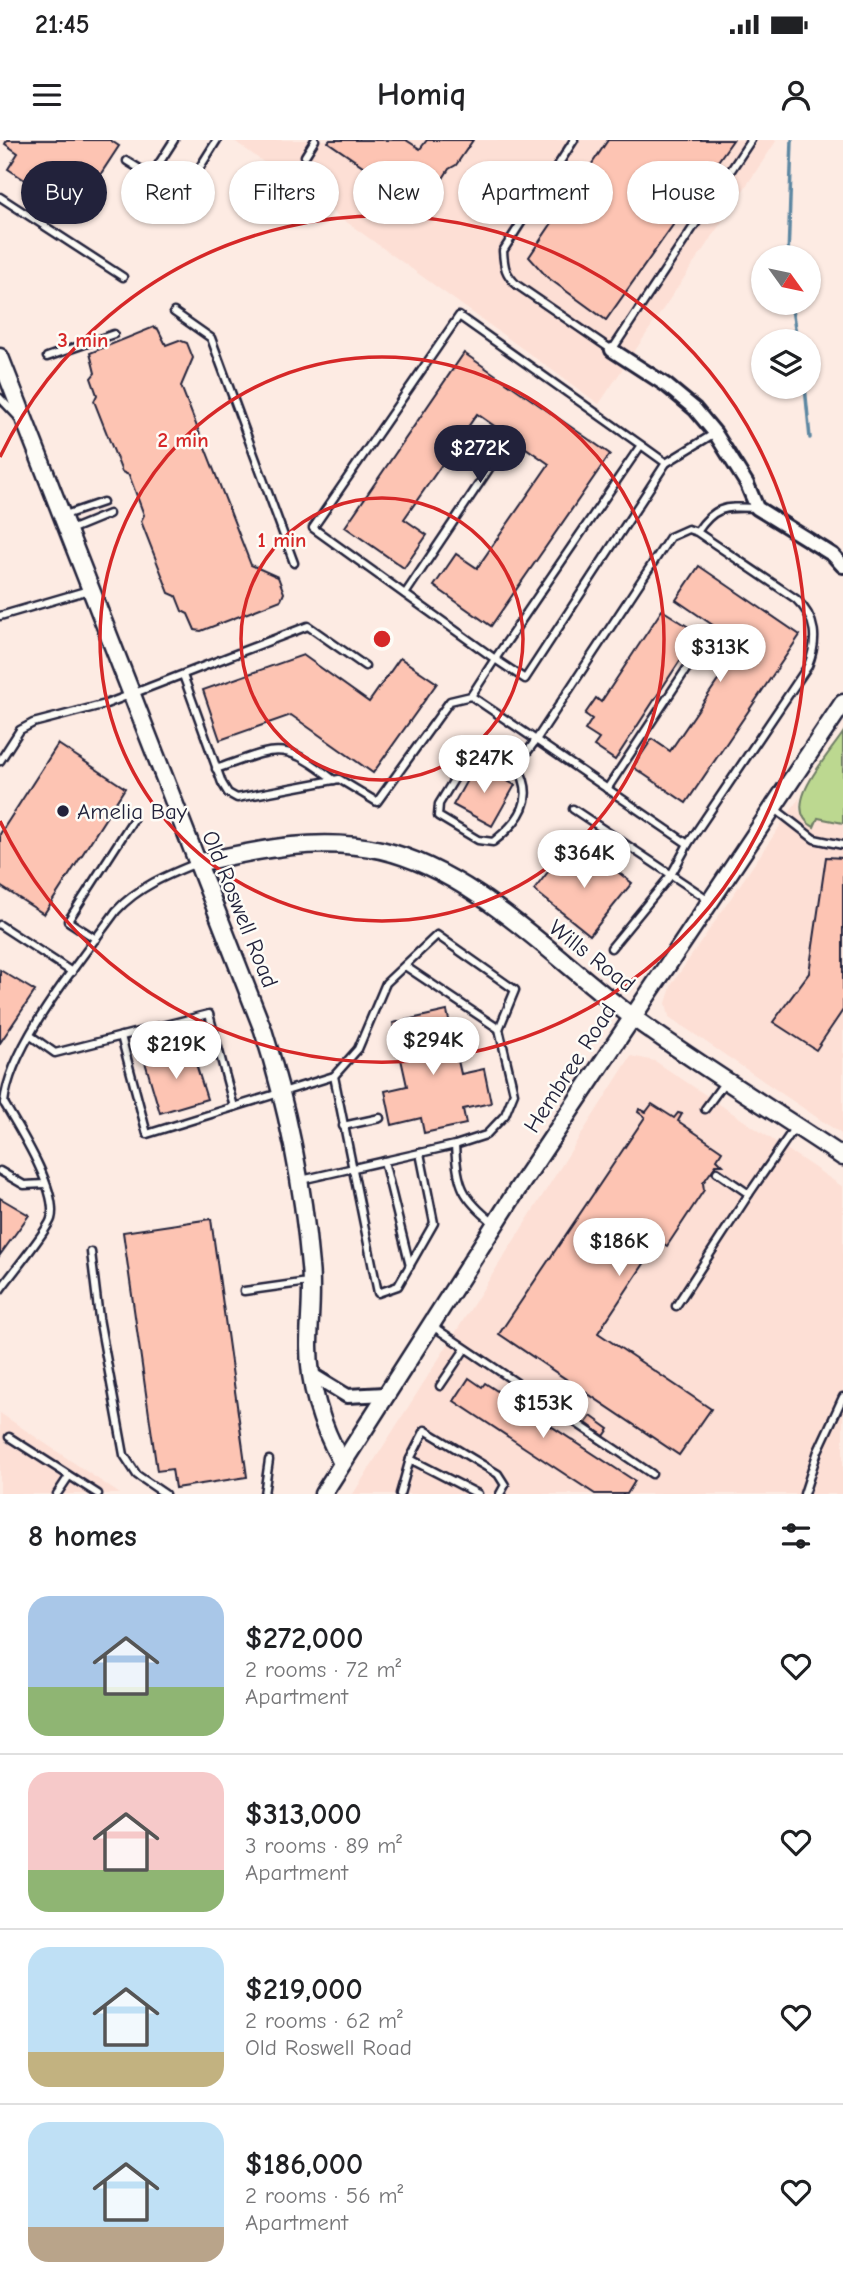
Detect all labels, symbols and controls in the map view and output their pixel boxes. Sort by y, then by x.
text: 21:45 [35,10,90,40]
icon: menu [28,76,66,114]
text: Homiq [377,76,466,113]
icon: person [777,76,815,114]
chip: Buy [21,161,107,224]
chip: Rent [121,161,215,224]
chip: Filters [229,161,339,224]
chip: New [353,161,444,224]
chip: Apartment [458,161,613,224]
chip: House [627,161,739,224]
north arrow [751,245,821,315]
map controls [751,245,821,399]
text: 3 min [57,328,109,352]
button: layers [751,329,821,399]
pin: $272K [431,426,529,485]
text: 2 min [157,428,209,452]
text: $272K [450,434,510,461]
text: 1 min [258,528,306,552]
pin: $313K [671,624,769,684]
centre of rings [370,627,394,651]
text: $313K [691,633,749,660]
pin: $247K [435,736,533,795]
text: $247K [455,744,513,771]
place label: Amelia Bay [77,798,188,825]
marker: Amelia Bay [55,803,71,819]
street label: Old Roswell Road [196,827,284,991]
pin: $364K [535,830,633,890]
text: $364K [554,839,614,866]
street label: Wills Road [543,914,641,998]
street label: Hembree Road [518,998,622,1138]
pin: $294K [384,1018,482,1077]
pin: $219K [127,1021,225,1081]
text: $294K [402,1026,464,1053]
text: $219K [146,1030,206,1057]
pin: $186K [570,1218,668,1278]
text: $186K [589,1227,649,1254]
pin: $153K [494,1380,592,1440]
text: $153K [513,1389,573,1416]
icon: filters [777,1517,815,1555]
text: 8 homes [28,1519,137,1554]
text: $272,000 [245,1621,363,1656]
icon: home [84,1624,168,1708]
icon: heart [777,1647,815,1685]
text: 2 rooms · 72 m² [245,1656,401,1683]
text: Apartment [245,1683,348,1710]
text: $313,000 [245,1797,362,1832]
icon: home [84,1800,168,1884]
icon: heart [777,1823,815,1861]
text: 3 rooms · 89 m² [245,1832,402,1859]
text: Apartment [245,1859,348,1886]
text: $219,000 [245,1972,363,2007]
icon: home [84,1975,168,2059]
icon: heart [777,1998,815,2036]
text: 2 rooms · 62 m² [245,2007,403,2034]
text: Old Roswell Road [245,2034,412,2061]
text: $186,000 [245,2147,363,2182]
icon: home [84,2150,168,2234]
icon: heart [777,2173,815,2211]
text: 2 rooms · 56 m² [245,2182,403,2209]
text: Apartment [245,2209,348,2236]

